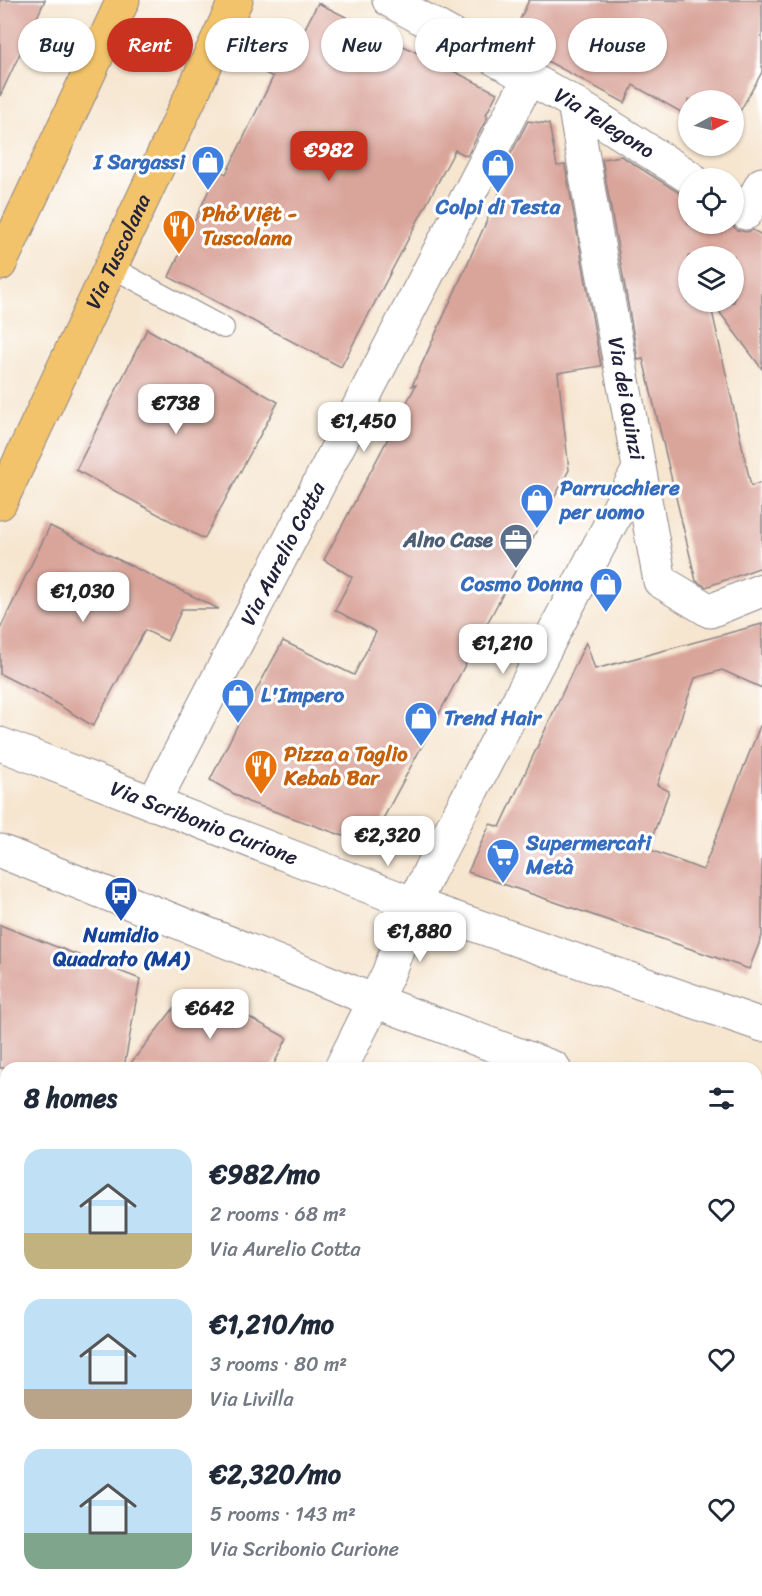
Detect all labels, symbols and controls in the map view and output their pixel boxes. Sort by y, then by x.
chip: Buy [18,18,95,72]
chip: Rent [107,18,193,72]
chip: Filters [205,18,309,72]
chip: New [321,18,403,72]
chip: Apartment [415,18,556,72]
chip: House [568,18,667,72]
street label: Via Telegono [547,76,663,169]
north arrow [678,90,744,156]
map controls [678,90,744,312]
pin: €982 [293,131,365,182]
text: €982 [304,133,354,168]
place label: I Sargassi [93,143,186,181]
shop icon: I Sargassi [190,144,226,191]
shop icon: Colpi di Testa [480,147,516,194]
button: locate [678,168,744,234]
street label: Via Tuscolana [75,187,162,316]
place label: Colpi di Testa [435,188,562,226]
place label: Phở Việt - Tuscolana [202,195,297,257]
restaurant icon: Phở Việt - Tuscolana [161,208,197,255]
button: layers [678,246,744,312]
street label: Via dei Quinzi [596,334,657,464]
pin: €738 [140,384,212,435]
text: €738 [152,386,200,421]
pin: €1,450 [315,402,413,453]
text: €1,450 [332,404,396,439]
place label: Parrucchiere per uomo [558,469,680,531]
street label: Via Aurelio Cotta [229,474,336,633]
shop icon: Parrucchiere per uomo [519,482,555,529]
place label: Alno Case [402,521,494,559]
office icon: Alno Case [498,522,534,569]
place label: Cosmo Donna [460,565,583,603]
shop icon: Cosmo Donna [588,566,624,613]
pin: €1,030 [34,572,132,623]
text: €1,030 [51,574,115,609]
pin: €1,210 [454,624,552,675]
text: €1,210 [473,626,533,661]
place label: L'Impero [261,676,345,714]
shop icon: L'Impero [220,677,256,724]
place label: Trend Hair [444,699,543,737]
shop icon: Trend Hair [403,700,439,747]
place label: Pizza a Taglio Kebab Bar [283,735,408,797]
restaurant icon: Pizza a Taglio Kebab Bar [243,748,279,795]
street label: Via Scribonio Curione [105,769,304,877]
pin: €2,320 [339,816,437,867]
text: €2,320 [355,818,421,853]
place label: Supermercati Metà [525,824,652,886]
supermarket icon: Supermercati Metà [485,837,521,884]
bus stop icon: Numidio Quadrato (MA) [103,875,139,922]
pin: €1,880 [371,912,469,963]
text: €1,880 [388,914,452,949]
place label: Numidio Quadrato (MA) [53,916,191,978]
pin: €642 [174,989,246,1040]
text: €642 [186,991,234,1026]
text: 8 homes [24,1075,117,1121]
icon: filters [705,1082,738,1115]
text: €982/mo [210,1151,320,1197]
icon: home [72,1173,144,1245]
icon: heart [705,1193,738,1226]
text: 2 rooms · 68 m² [210,1197,346,1232]
text: Via Aurelio Cotta [210,1232,360,1267]
text: €1,210/mo [210,1301,334,1347]
icon: home [72,1323,144,1395]
icon: heart [705,1343,738,1376]
text: 3 rooms · 80 m² [210,1347,347,1382]
text: Via Livilla [210,1382,294,1417]
text: €2,320/mo [210,1451,341,1497]
icon: home [72,1473,144,1545]
icon: heart [705,1493,738,1526]
text: 5 rooms · 143 m² [210,1497,356,1532]
text: Via Scribonio Curione [210,1532,399,1567]

